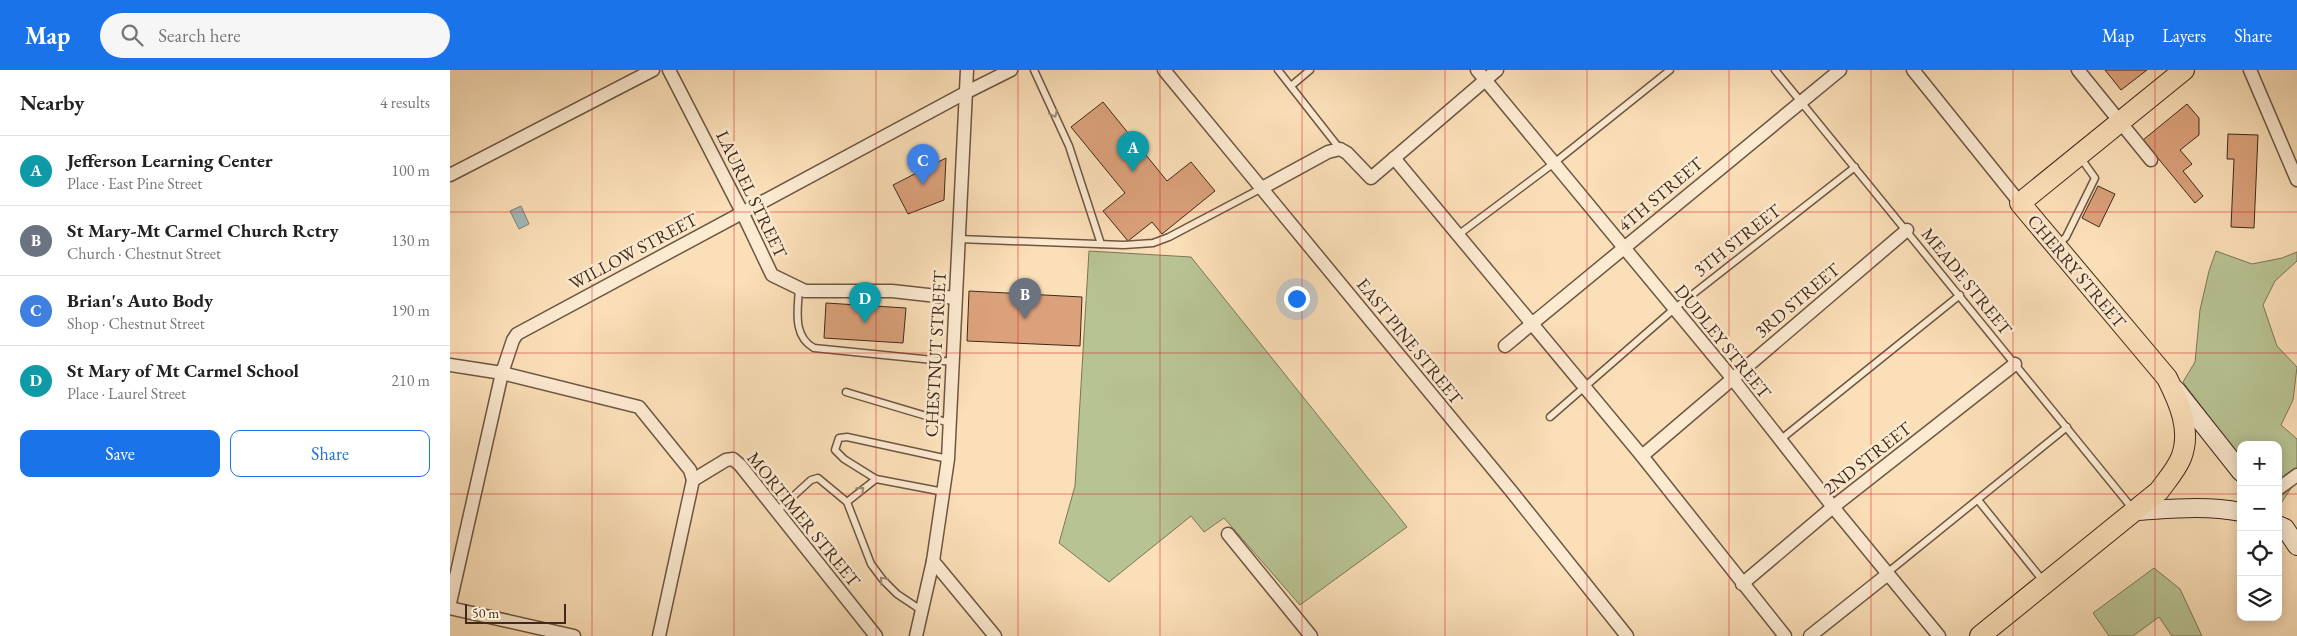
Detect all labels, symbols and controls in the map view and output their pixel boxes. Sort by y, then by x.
search box [100,13,450,58]
text: Map [25,20,70,51]
icon: search [118,21,146,49]
text: Search here [158,23,241,48]
text: Map [2102,24,2134,47]
text: Layers [2162,24,2206,47]
text: Share [2234,24,2272,47]
text: Nearby [20,89,84,116]
text: 4 results [380,92,430,113]
one-way arrow [1048,109,1059,118]
street label: LAUREL STREET [711,126,793,262]
pin: A [1117,131,1149,172]
pin: C [907,144,939,185]
text: Jefferson Learning Center [67,148,273,173]
street label: 4TH STREET [1613,151,1708,236]
text: A [30,160,42,181]
text: 100 m [391,160,430,181]
text: Place · East Pine Street [67,173,202,194]
street label: 3TH STREET [1689,198,1786,281]
street label: WILLOW STREET [565,207,702,295]
street label: CHERRY STREET [2023,209,2132,333]
text: St Mary-Mt Carmel Church Rctry [67,218,339,243]
street label: MEADE STREET [1917,223,2018,340]
text: B [31,230,41,251]
text: 130 m [391,230,430,251]
text: Church · Chestnut Street [67,243,221,264]
street label: 3RD STREET [1750,257,1845,342]
street label: CHESTNUT STREET [919,269,951,438]
street label: EAST PINE STREET [1352,273,1469,410]
pin: B [1009,278,1041,319]
street label: DUDLEY STREET [1670,279,1777,404]
pin: D [849,282,881,323]
your location [1284,286,1310,312]
text: Brian's Auto Body [67,288,213,313]
text: C [30,300,42,321]
text: 190 m [391,300,430,321]
text: Shop · Chestnut Street [67,313,205,334]
text: St Mary of Mt Carmel School [67,358,299,383]
text: D [30,370,42,391]
text: 210 m [391,370,430,391]
text: Place · Laurel Street [67,383,186,404]
street label: 2ND STREET [1818,416,1916,500]
button: Save [20,430,220,477]
button: Share [230,430,430,477]
map controls [2237,441,2282,621]
button: + [2237,441,2282,486]
street label: MORTIMER STREET [742,447,866,592]
button: − [2237,486,2282,531]
one-way arrow [855,487,864,495]
button: locate [2237,531,2282,576]
one-way arrow [880,576,889,585]
button: layers [2237,576,2282,621]
scale bar [465,601,566,624]
text: 50 m [472,604,499,622]

